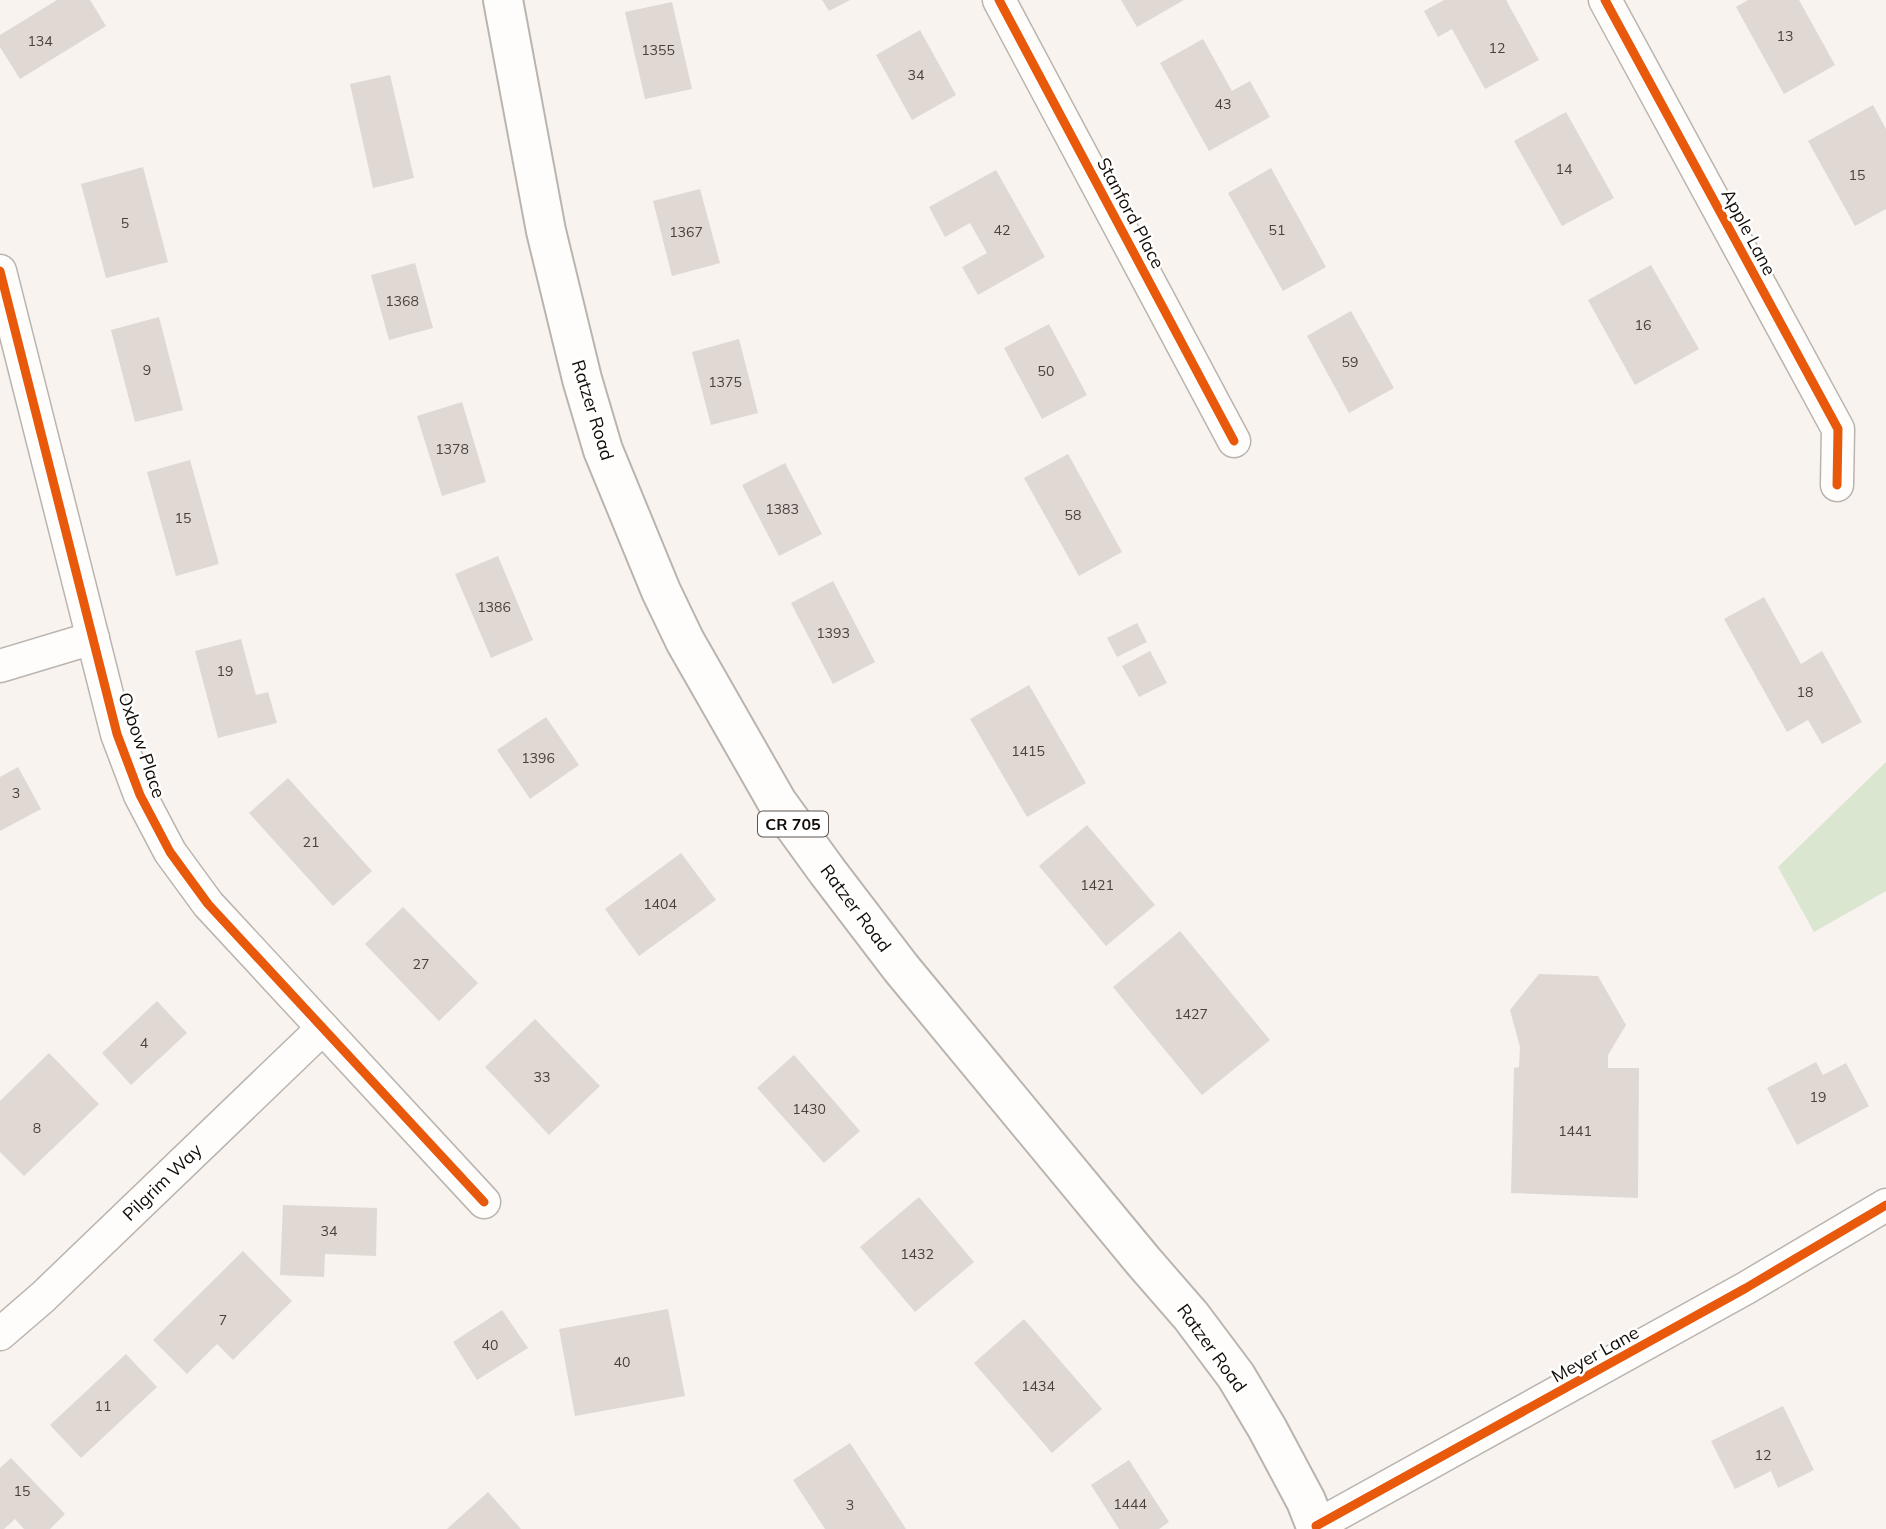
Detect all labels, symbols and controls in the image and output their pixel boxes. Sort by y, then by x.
house number: 13 [1777,27,1793,45]
house number: 134 [27,32,53,50]
house number: 12 [1489,39,1505,57]
house number: 1355 [641,41,675,59]
house number: 34 [908,66,925,84]
house number: 43 [1215,95,1231,113]
street label: Stanford Place [1092,154,1170,272]
house number: 14 [1556,160,1573,178]
house number: 15 [1849,166,1865,184]
street label: Apple Lane [1717,185,1781,279]
house number: 5 [121,214,129,232]
house number: 42 [994,221,1010,239]
house number: 51 [1269,221,1285,239]
house number: 1367 [669,223,703,241]
house number: 1368 [385,292,419,310]
house number: 16 [1635,316,1651,334]
house number: 59 [1342,353,1358,371]
street label: Ratzer Road [567,357,619,463]
house number: 9 [143,361,151,379]
house number: 50 [1038,362,1054,380]
house number: 1375 [708,373,742,391]
house number: 1378 [435,440,469,458]
house number: 1383 [765,500,799,518]
house number: 58 [1065,506,1081,524]
house number: 15 [175,509,191,527]
house number: 1386 [477,598,511,616]
house number: 1393 [816,624,850,642]
house number: 19 [217,662,233,680]
house number: 18 [1797,683,1813,701]
street label: Oxbow Place [113,689,171,801]
house number: 1415 [1011,742,1045,760]
house number: 1396 [521,749,555,767]
house number: 3 [12,784,20,802]
road number: CR 705 [758,811,828,836]
house number: 21 [303,833,319,851]
street label: Ratzer Road [816,860,896,956]
house number: 1421 [1080,876,1114,894]
house number: 1404 [643,895,677,913]
house number: 27 [413,955,429,973]
house number: 1427 [1174,1005,1208,1023]
house number: 4 [140,1034,149,1052]
house number: 33 [534,1068,550,1086]
house number: 19 [1810,1088,1826,1106]
house number: 1430 [792,1100,826,1118]
house number: 8 [33,1119,41,1137]
house number: 1441 [1558,1122,1592,1140]
street label: Pilgrim Way [117,1138,207,1226]
house number: 34 [321,1222,338,1240]
house number: 1432 [900,1245,934,1263]
street label: Ratzer Road [1172,1299,1252,1397]
house number: 7 [219,1311,227,1329]
street label: Meyer Lane [1547,1321,1643,1387]
house number: 40 [482,1336,498,1354]
house number: 40 [614,1353,630,1371]
house number: 1434 [1021,1377,1055,1395]
house number: 11 [95,1397,111,1415]
house number: 12 [1755,1446,1771,1464]
house number: 15 [14,1482,30,1500]
house number: 1444 [1113,1495,1147,1513]
house number: 3 [846,1496,854,1514]

